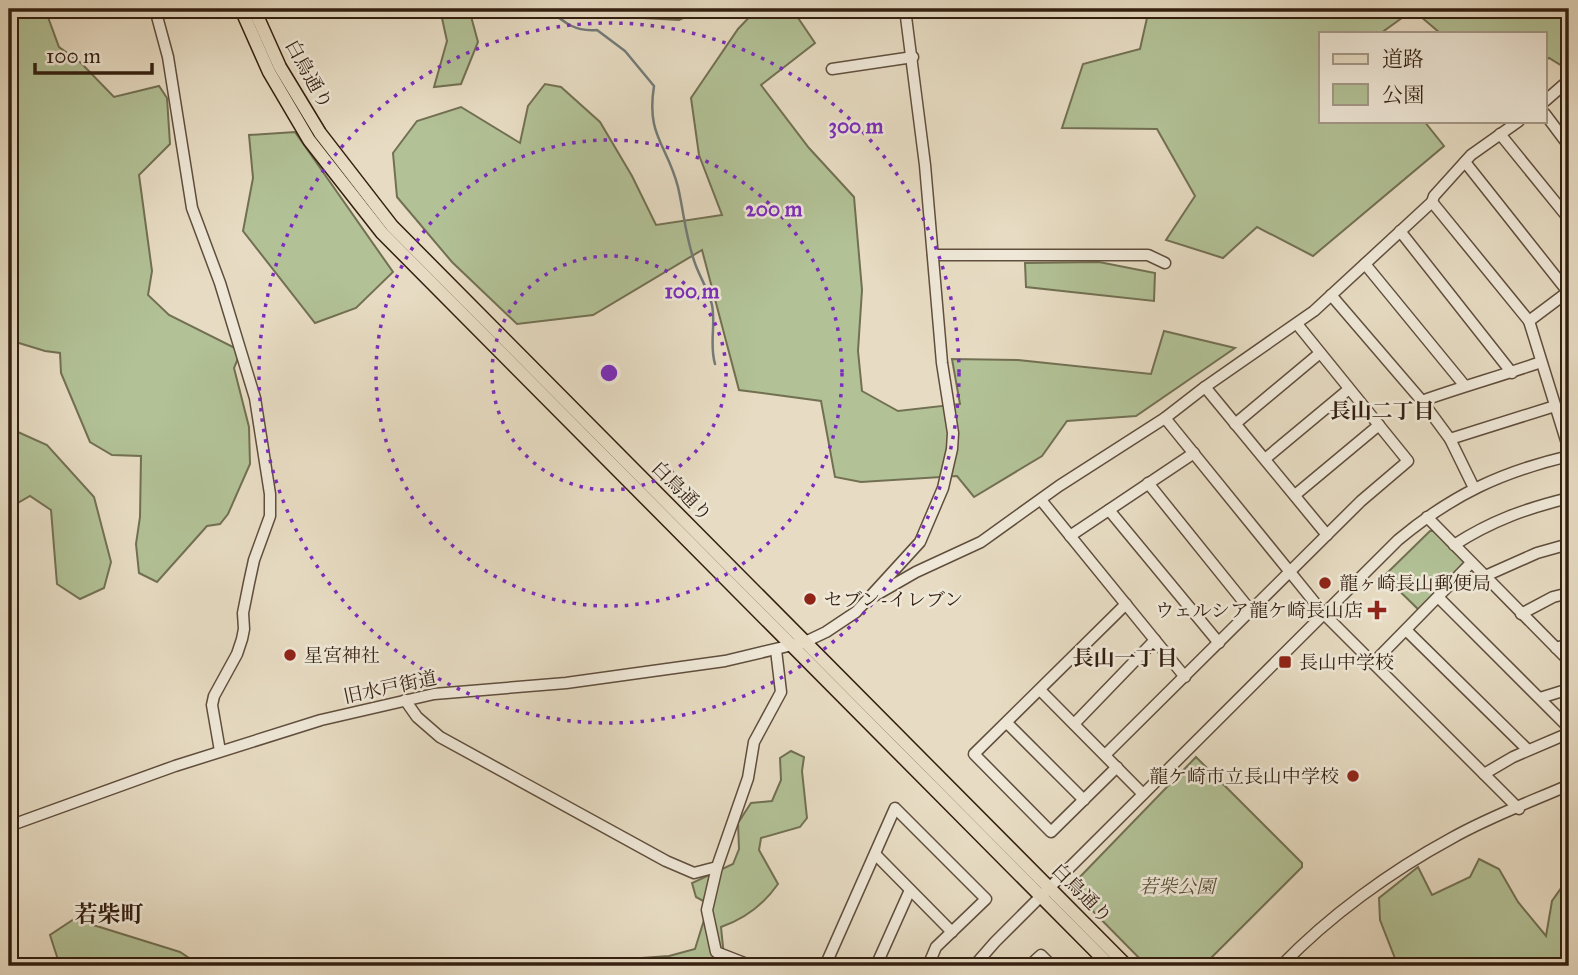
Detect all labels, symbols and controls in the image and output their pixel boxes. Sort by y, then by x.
scale bar [35,32,152,76]
legend [1319,32,1546,122]
street label: 白鳥通り [281,35,337,113]
text: 100 m [46,43,101,69]
text: 道路 [1382,46,1424,72]
text: 公園 [1382,82,1424,108]
text: 300 m [828,113,884,139]
text: 200 m [746,196,803,222]
text: 100 m [665,278,720,304]
centre of rings [597,361,621,385]
district label: 長山二丁目 [1330,398,1435,424]
street label: 白鳥通り [647,456,717,526]
place label: 龍ヶ崎長山郵便局 [1339,572,1491,595]
marker: 龍ヶ崎長山郵便局 [1317,575,1333,591]
place label: セブン-イレブン [824,588,963,611]
marker: セブン-イレブン [802,591,818,607]
place label: ウェルシア龍ケ崎長山店 [1155,599,1363,622]
marker: ウェルシア龍ケ崎長山店 [1369,602,1385,618]
place label: 星宮神社 [304,644,380,667]
district label: 長山一丁目 [1073,645,1178,671]
marker: 星宮神社 [282,647,298,663]
place label: 長山中学校 [1299,651,1394,674]
marker: 長山中学校 [1277,654,1293,670]
street label: 旧水戸街道 [341,666,439,708]
place label: 龍ケ崎市立長山中学校 [1149,765,1339,788]
marker: 龍ケ崎市立長山中学校 [1345,768,1361,784]
street label: 白鳥通り [1047,858,1117,928]
park label: 若柴公園 [1139,875,1218,898]
district label: 若柴町 [75,900,144,928]

